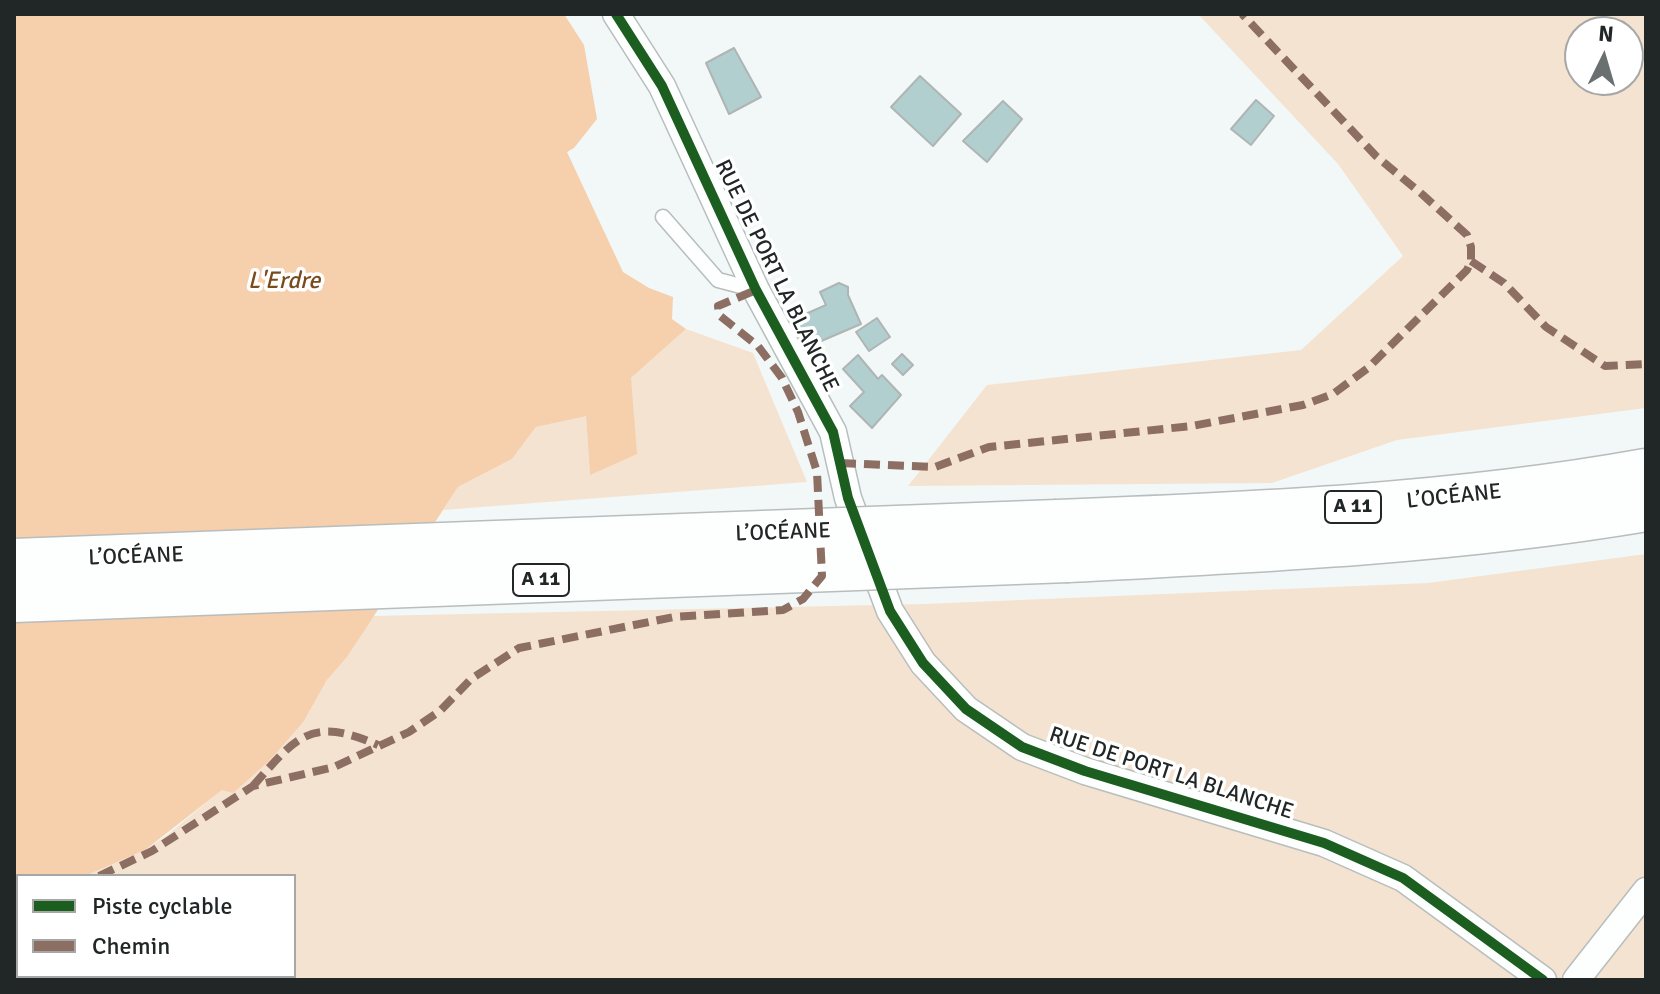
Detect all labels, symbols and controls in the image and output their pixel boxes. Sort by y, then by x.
north arrow [1564,16,1644,96]
text: N [1597,19,1615,48]
street label: RUE DE PORT LA BLANCHE [708,156,844,396]
water label: L'Erdre [248,268,320,296]
street label: L’OCÉANE [1405,479,1503,515]
road number: A 11 [1325,491,1381,523]
street label: L’OCÉANE [735,518,831,548]
street label: L’OCÉANE [88,542,184,572]
road number: A 11 [513,564,569,596]
street label: RUE DE PORT LA BLANCHE [1046,722,1296,826]
legend [16,874,296,978]
text: Piste cyclable [92,891,232,921]
text: Chemin [92,931,170,961]

